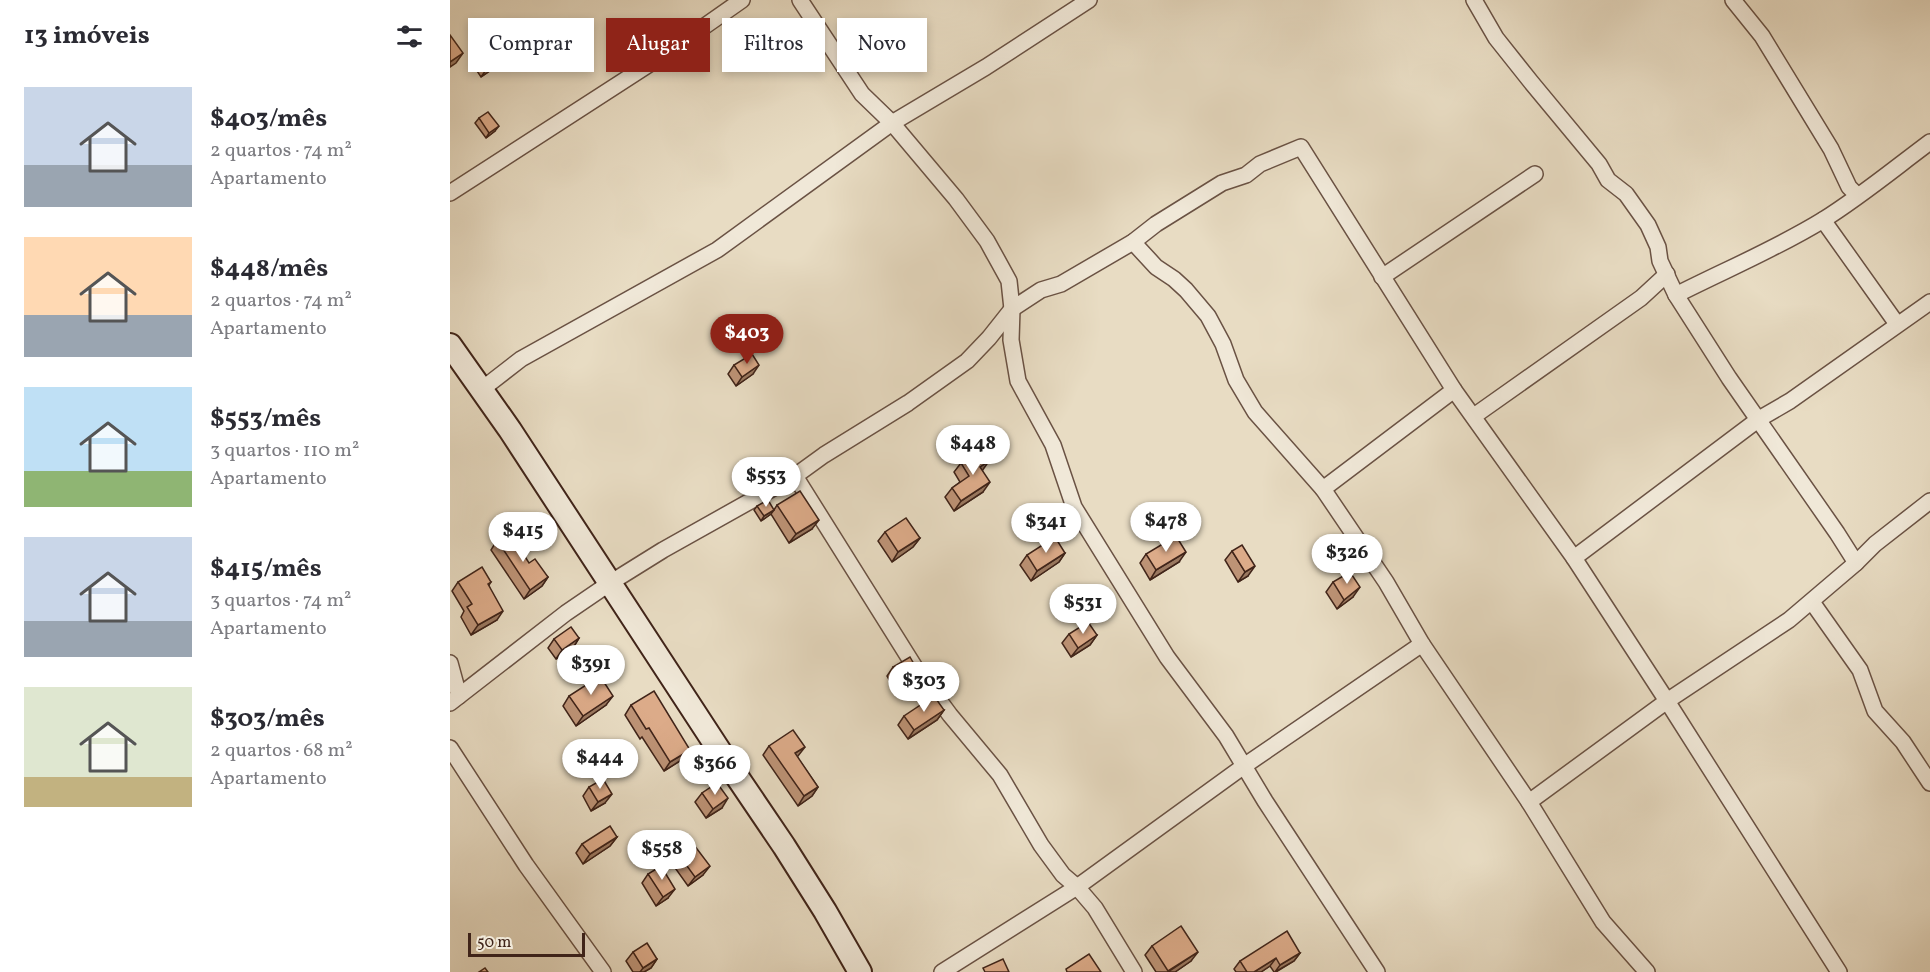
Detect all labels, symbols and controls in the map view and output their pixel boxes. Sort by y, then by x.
text: 13 imóveis [24,18,150,54]
chip: Comprar [468,18,594,72]
chip: Alugar [606,18,710,72]
chip: Filtros [722,18,825,72]
chip: Novo [837,18,927,72]
icon: filters [393,20,426,53]
text: $403/mês [210,101,327,137]
icon: home [72,111,144,183]
text: 2 quartos · 74 m² [210,137,352,165]
text: Apartamento [210,165,327,193]
text: $448/mês [210,251,328,287]
icon: home [72,261,144,333]
text: 2 quartos · 74 m² [210,287,352,315]
pin: $403 [711,314,783,365]
text: Apartamento [210,315,327,343]
text: $403 [724,319,770,347]
text: $553/mês [210,401,321,437]
icon: home [72,411,144,483]
pin: $448 [937,425,1009,476]
text: $448 [950,430,996,458]
text: 3 quartos · 110 m² [210,437,359,465]
pin: $553 [730,457,802,508]
text: $553 [746,462,786,490]
text: Apartamento [210,465,327,493]
pin: $478 [1130,502,1202,553]
pin: $341 [1010,503,1082,554]
text: $478 [1144,507,1188,535]
text: $341 [1025,508,1067,536]
pin: $415 [487,512,559,563]
text: $415 [503,517,543,545]
pin: $326 [1311,534,1383,585]
text: $326 [1326,539,1368,567]
text: $415/mês [210,551,322,587]
icon: home [72,561,144,633]
pin: $531 [1047,584,1119,635]
text: 3 quartos · 74 m² [210,587,351,615]
text: $531 [1063,589,1103,617]
text: Apartamento [210,615,327,643]
pin: $391 [555,645,627,696]
text: $391 [571,650,611,678]
pin: $303 [888,662,960,713]
text: $303 [902,667,946,695]
text: $303/mês [210,701,325,737]
icon: home [72,711,144,783]
text: 2 quartos · 68 m² [210,737,353,765]
pin: $444 [564,739,636,790]
text: $444 [576,744,624,772]
pin: $366 [679,745,751,796]
text: $366 [693,750,737,778]
text: Apartamento [210,765,327,793]
pin: $558 [626,830,698,881]
text: $558 [641,835,683,863]
scale bar [468,930,585,958]
text: 50 m [477,932,511,954]

